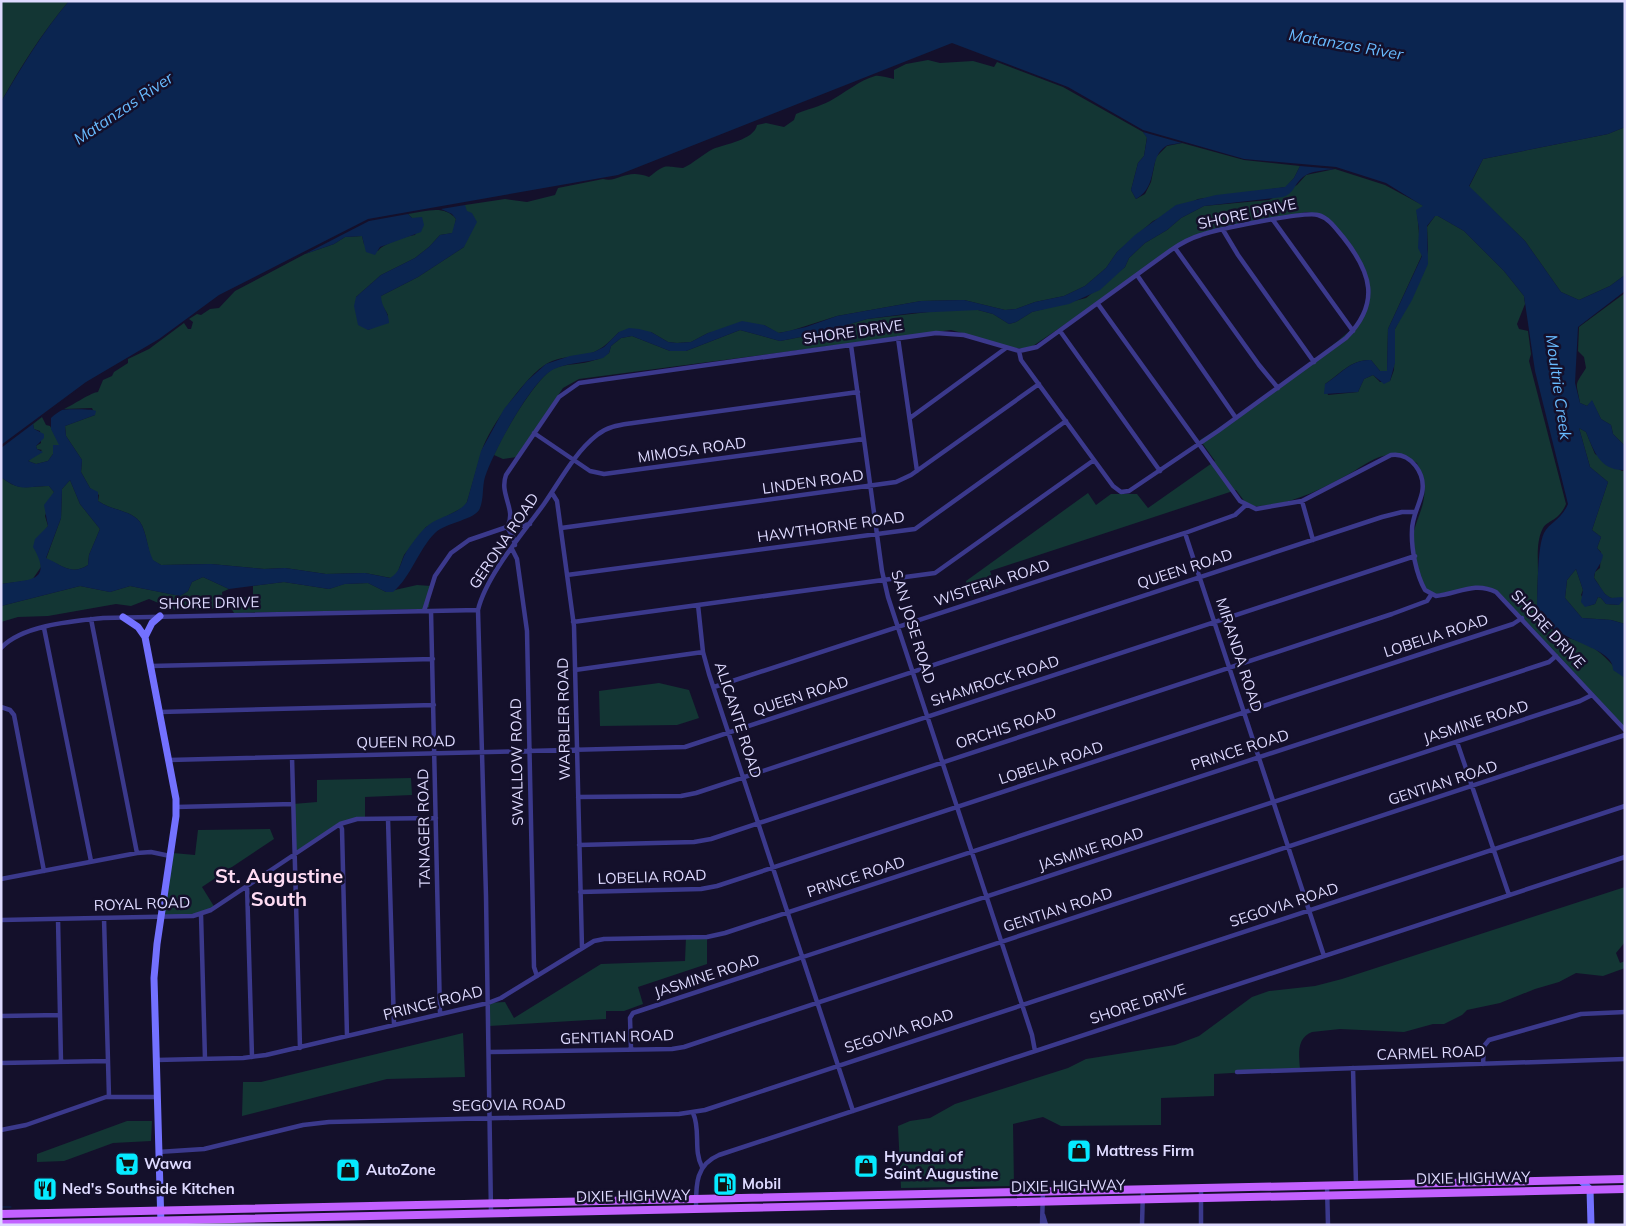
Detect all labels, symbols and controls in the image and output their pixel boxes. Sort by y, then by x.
water label: Matanzas River [1287,24,1406,64]
water label: Matanzas River [69,67,177,149]
street label: SHORE DRIVE [1196,194,1298,233]
street label: SHORE DRIVE [802,315,904,348]
water label: Moultrie Creek [1542,333,1576,442]
street label: MIMOSA ROAD [636,432,747,467]
street label: LINDEN ROAD [761,465,865,498]
street label: GERONA ROAD [464,489,543,592]
street label: HAWTHORNE ROAD [756,507,906,546]
street label: QUEEN ROAD [1135,544,1235,593]
street label: WISTERIA ROAD [932,555,1052,610]
street label: SAN JOSE ROAD [887,568,940,686]
street label: SHORE DRIVE [1507,586,1590,672]
street label: SHORE DRIVE [159,592,259,613]
street label: MIRANDA ROAD [1212,595,1267,714]
street label: LOBELIA ROAD [1381,610,1491,661]
street label: SHAMROCK ROAD [928,651,1062,710]
street label: WARBLER ROAD [553,658,574,781]
street label: ALICANTE ROAD [711,659,766,780]
street label: QUEEN ROAD [751,671,851,720]
street label: JASMINE ROAD [1421,696,1531,748]
street label: SWALLOW ROAD [506,698,527,826]
street label: ORCHIS ROAD [953,702,1059,753]
street label: PRINCE ROAD [1188,725,1291,774]
street label: QUEEN ROAD [356,731,456,752]
street label: LOBELIA ROAD [996,737,1106,788]
street label: GENTIAN ROAD [1386,756,1500,809]
street label: TANAGER ROAD [413,768,434,888]
street label: JASMINE ROAD [1036,823,1146,875]
street label: PRINCE ROAD [804,852,907,901]
district label: St. Augustine South [215,863,343,911]
street label: LOBELIA ROAD [597,865,707,888]
street label: SEGOVIA ROAD [1227,878,1341,931]
street label: GENTIAN ROAD [1001,883,1115,936]
street label: ROYAL ROAD [93,892,190,915]
street label: JASMINE ROAD [652,950,762,1002]
street label: SHORE DRIVE [1087,979,1189,1028]
street label: PRINCE ROAD [381,981,485,1024]
street label: SEGOVIA ROAD [842,1004,956,1057]
street label: GENTIAN ROAD [560,1025,674,1048]
street label: CARMEL ROAD [1376,1041,1486,1064]
street label: SEGOVIA ROAD [452,1094,566,1115]
shop icon: Mattress Firm [1066,1138,1092,1164]
place label: Mattress Firm [1096,1141,1194,1160]
place label: Hyundai of Saint Augustine [884,1147,999,1183]
supermarket icon: Wawa [114,1151,140,1177]
shop icon: Hyundai of Saint Augustine [853,1153,879,1179]
place label: Wawa [144,1154,192,1173]
shop icon: AutoZone [335,1157,361,1183]
place label: AutoZone [366,1160,436,1179]
street label: DIXIE HIGHWAY [1416,1167,1531,1188]
fuel station icon: Mobil [712,1171,738,1197]
place label: Mobil [742,1174,781,1193]
street label: DIXIE HIGHWAY [1011,1175,1126,1196]
restaurant icon: Ned's Southside Kitchen [32,1176,58,1202]
place label: Ned's Southside Kitchen [62,1179,235,1198]
street label: DIXIE HIGHWAY [576,1185,691,1206]

